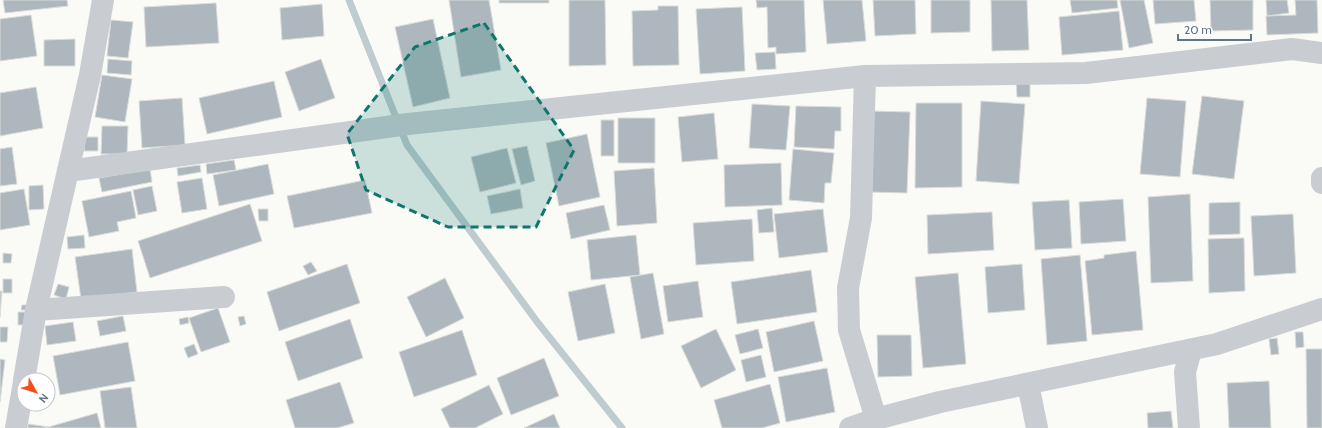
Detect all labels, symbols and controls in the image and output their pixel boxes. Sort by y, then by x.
scale bar [1178,16,1251,42]
text: 20 m [1184,22,1212,37]
north arrow [16,372,56,412]
text: N [36,391,52,406]

